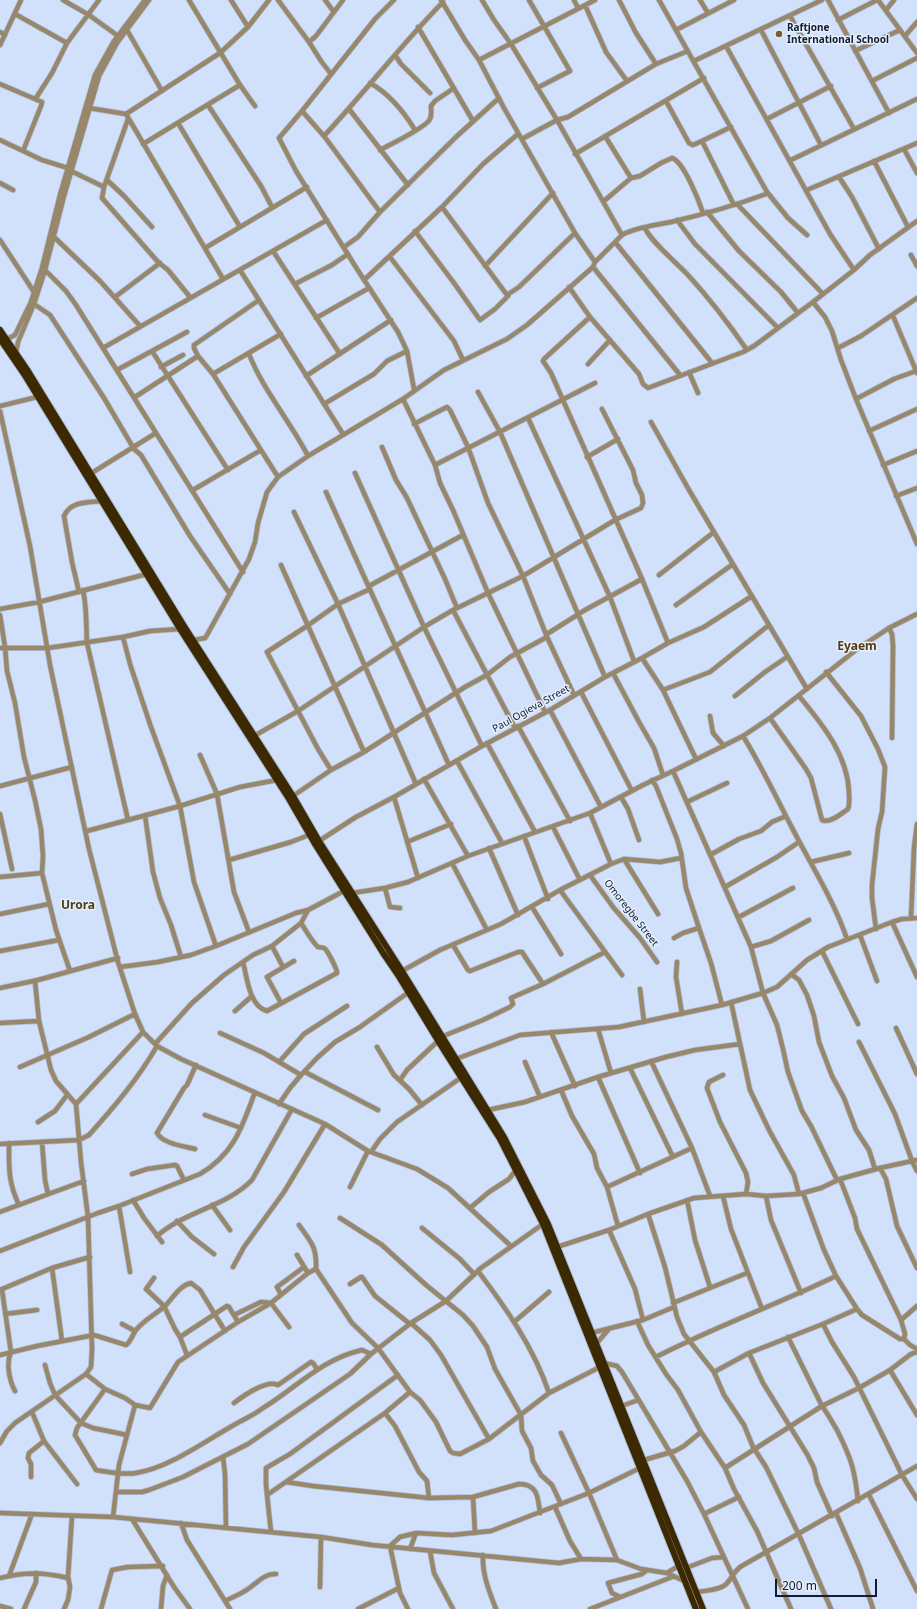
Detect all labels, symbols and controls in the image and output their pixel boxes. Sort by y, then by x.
place label: Raftjone International School [787,22,889,46]
marker: Raftjone International School [774,29,784,39]
district label: Eyaem [837,640,877,654]
street label: Paul Ogieva Street [490,683,572,735]
street label: Omoregbe Street [601,877,661,949]
district label: Urora [61,899,95,913]
scale bar [777,1571,879,1597]
text: 200 m [782,1577,817,1594]

